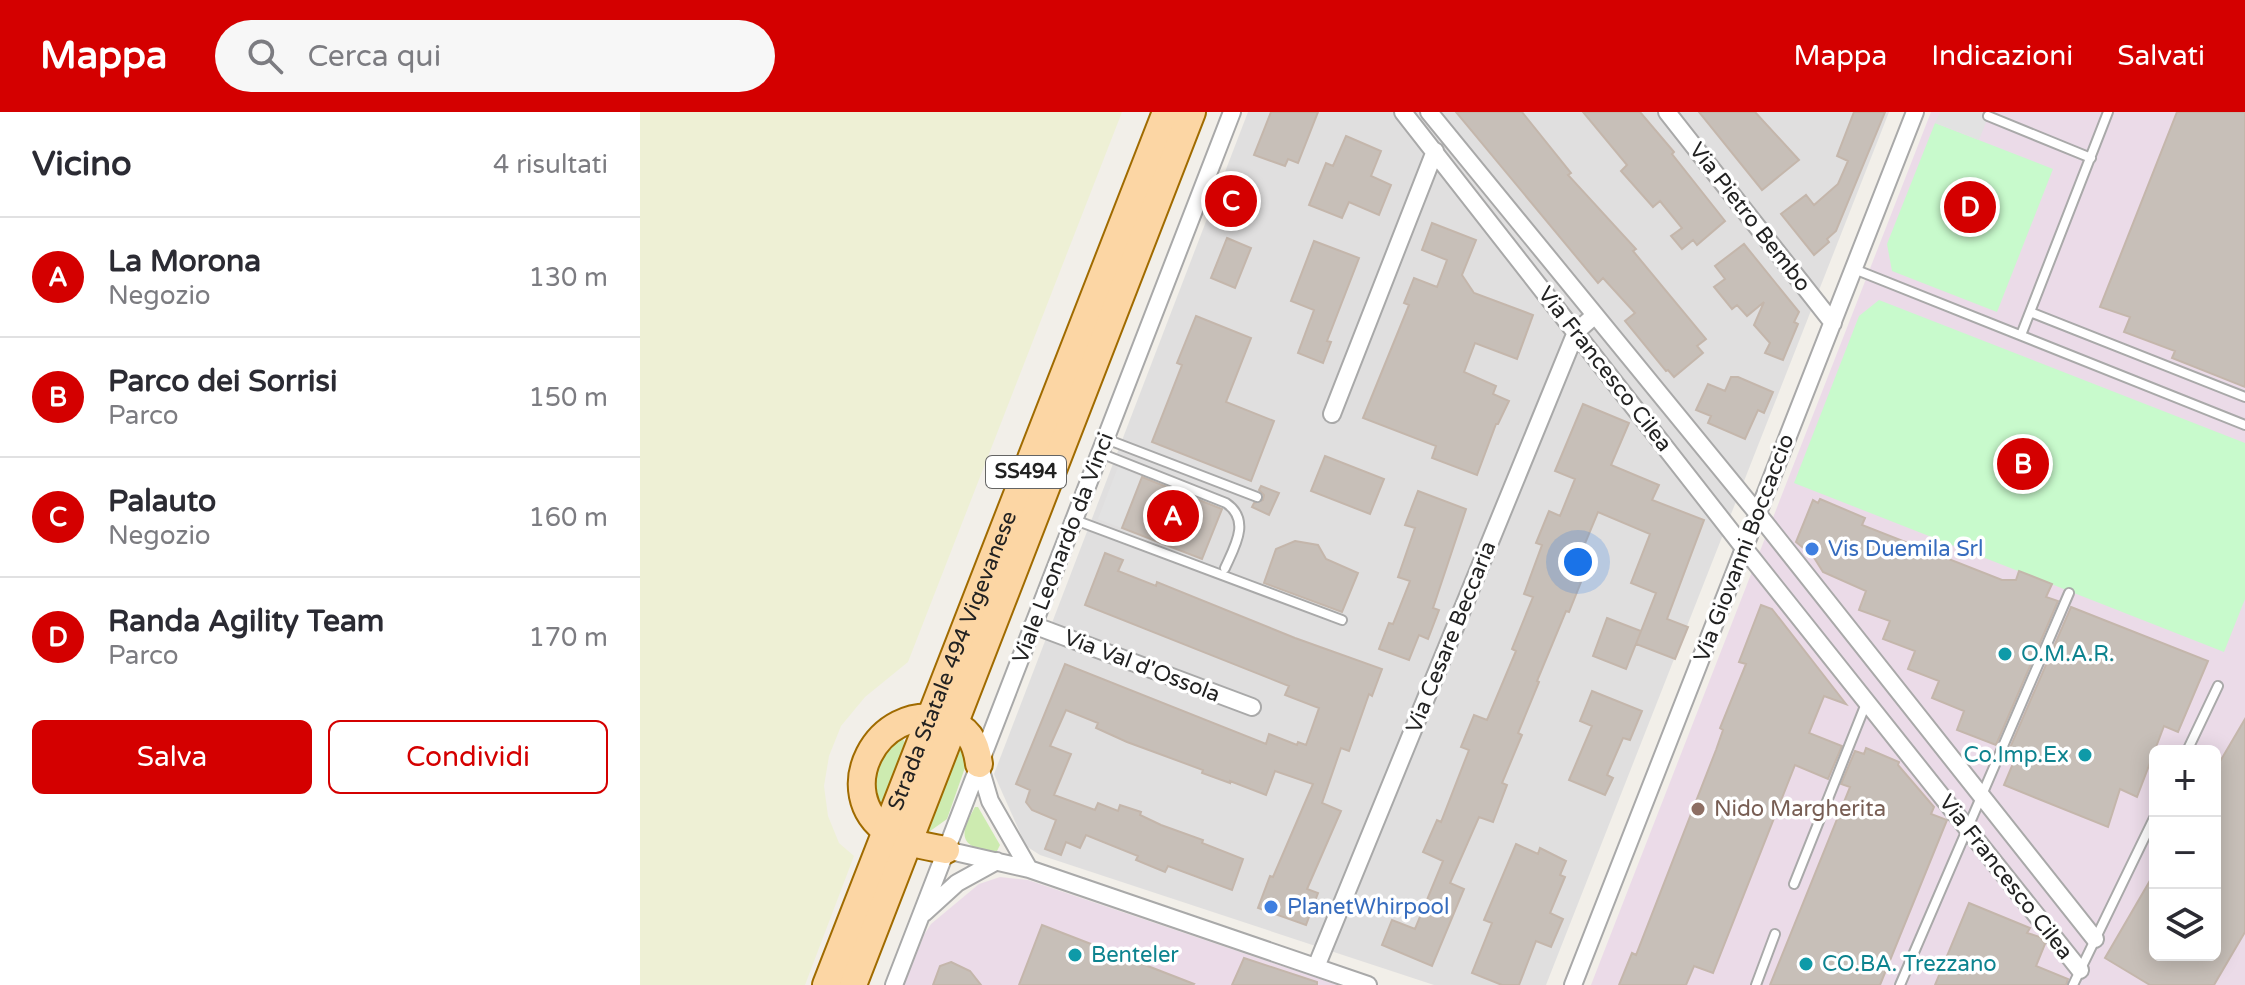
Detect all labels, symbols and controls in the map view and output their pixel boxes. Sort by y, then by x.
search box [215,20,775,92]
text: Mappa [40,33,167,79]
icon: search [243,34,287,78]
text: Cerca qui [307,38,441,75]
text: Mappa [1793,39,1887,73]
text: Indicazioni [1931,39,2073,73]
text: Salvati [2117,39,2205,73]
street label: Via Pietro Bembo [1684,137,1816,297]
text: Vicino [32,144,132,185]
text: 4 risultati [493,149,608,180]
pin: C [1205,171,1257,231]
pin: D [1944,177,1996,237]
text: La Morona [108,243,261,280]
text: A [48,262,68,293]
text: 130 m [528,262,608,293]
text: Negozio [108,280,211,311]
street label: Via Francesco Cilea [1533,281,1677,457]
text: Parco dei Sorrisi [108,363,337,400]
text: B [49,382,67,413]
text: 150 m [528,382,608,413]
text: Parco [108,400,179,431]
street label: Viale Leonardo da Vinci [1007,429,1119,667]
street label: Via Giovanni Boccaccio [1688,430,1800,666]
pin: B [1997,434,2049,494]
road number: SS494 [986,456,1066,488]
text: Palauto [108,483,216,520]
pin: A [1147,486,1199,546]
text: C [49,502,67,533]
text: 160 m [528,502,608,533]
street label: Strada Statale 494 Vigevanese [882,507,1022,814]
text: Negozio [108,520,211,551]
place label: Vis Duemila Srl [1828,536,1984,562]
street label: Via Cesare Beccaria [1401,537,1501,737]
marker: Vis Duemila Srl [1803,540,1821,558]
your location [1558,542,1598,582]
text: Randa Agility Team [108,603,384,640]
text: D [48,622,68,653]
text: 170 m [528,622,608,653]
street label: Via Val d'Ossola [1060,624,1224,708]
text: Parco [108,640,179,671]
place label: O.M.A.R. [2021,641,2115,667]
marker: O.M.A.R. [1996,645,2014,663]
button: Salva [32,720,312,794]
button: Condividi [328,720,608,794]
place label: Co.Imp.Ex [1964,742,2069,768]
map controls [2149,745,2221,961]
button: + [2149,745,2221,817]
marker: Co.Imp.Ex [2076,746,2094,764]
street label: Via Francesco Cilea [1934,789,2078,965]
place label: Nido Margherita [1714,796,1886,822]
marker: Nido Margherita [1689,800,1707,818]
button: − [2149,817,2221,889]
button: layers [2149,889,2221,961]
place label: PlanetWhirpool [1287,894,1449,920]
marker: PlanetWhirpool [1262,898,1280,916]
place label: Benteler [1091,942,1179,968]
marker: Benteler [1066,946,1084,964]
place label: CO.BA. Trezzano [1822,951,1997,977]
marker: CO.BA. Trezzano [1797,955,1815,973]

